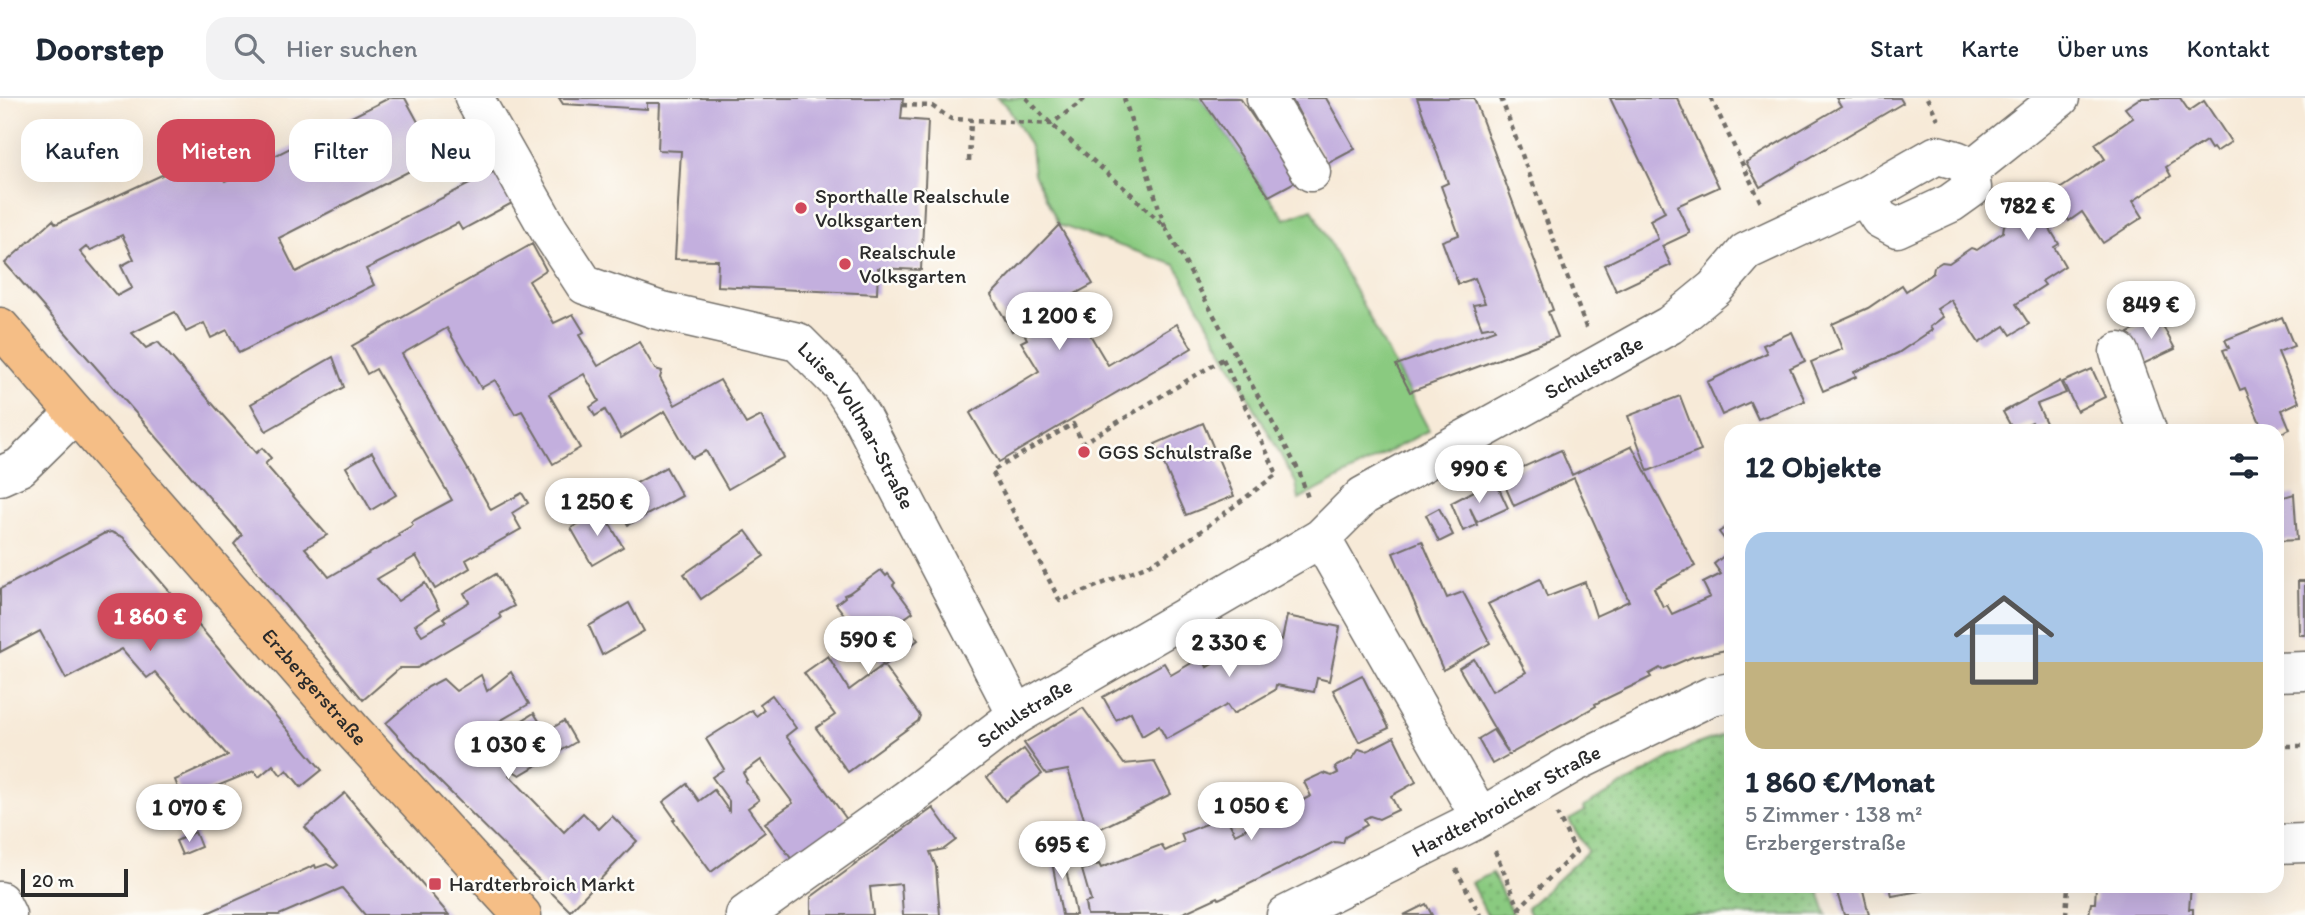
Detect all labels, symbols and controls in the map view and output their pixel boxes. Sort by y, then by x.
search box [206,17,696,80]
text: Doorstep [35,29,164,68]
icon: search [230,29,268,67]
text: Hier suchen [286,32,418,64]
text: Start [1870,34,1923,63]
text: Karte [1961,34,2019,63]
text: Über uns [2057,34,2149,63]
text: Kontakt [2187,34,2270,63]
chip: Kaufen [21,119,143,182]
chip: Mieten [157,119,275,182]
chip: Filter [289,119,392,182]
chip: Neu [406,119,495,182]
place label: Sporthalle Realschule Volksgarten [815,183,1010,232]
pin: 782 € [1979,183,2077,242]
text: 782 € [2001,191,2055,219]
marker: Sporthalle Realschule Volksgarten [793,200,809,216]
place label: Realschule Volksgarten [859,239,966,288]
marker: Realschule Volksgarten [837,256,853,272]
pin: 849 € [2102,282,2200,341]
text: 849 € [2123,290,2179,318]
pin: 1 200 € [994,292,1124,352]
text: 1 200 € [1022,301,1096,329]
street label: Schulstraße [1540,330,1647,404]
street label: Luise-Vollmar-Straße [793,336,920,513]
place label: GGS Schulstraße [1098,439,1252,464]
marker: GGS Schulstraße [1076,444,1092,460]
pin: 990 € [1430,446,1528,505]
icon: filters [2225,447,2263,485]
text: 12 Objekte [1745,448,1882,485]
text: 990 € [1451,454,1507,482]
pin: 1 250 € [532,478,662,538]
text: 1 250 € [561,487,633,515]
icon: home [1941,577,2067,703]
pin: 1 860 € [85,594,215,653]
text: 1 860 € [113,602,187,630]
pin: 590 € [819,616,917,676]
pin: 2 330 € [1164,620,1294,679]
street label: Erzbergerstraße [257,623,373,750]
text: 590 € [840,625,896,653]
text: 2 330 € [1192,628,1266,656]
street label: Schulstraße [972,673,1076,753]
pin: 1 030 € [443,722,573,781]
text: 1 030 € [470,730,546,758]
street label: Hardterbroicher Straße [1407,739,1605,862]
text: 1 860 €/Monat [1745,763,1935,800]
pin: 1 050 € [1186,782,1316,842]
pin: 1 070 € [124,784,254,844]
text: 1 050 € [1214,791,1288,819]
text: 1 070 € [152,793,226,821]
text: 5 Zimmer · 138 m² [1745,800,1923,828]
pin: 695 € [1013,822,1111,881]
text: Erzbergerstraße [1745,828,1906,856]
text: 695 € [1035,830,1089,858]
scale bar [21,866,128,898]
text: 20 m [32,869,74,892]
place label: Hardterbroich Markt [449,871,635,896]
marker: Hardterbroich Markt [427,876,443,892]

